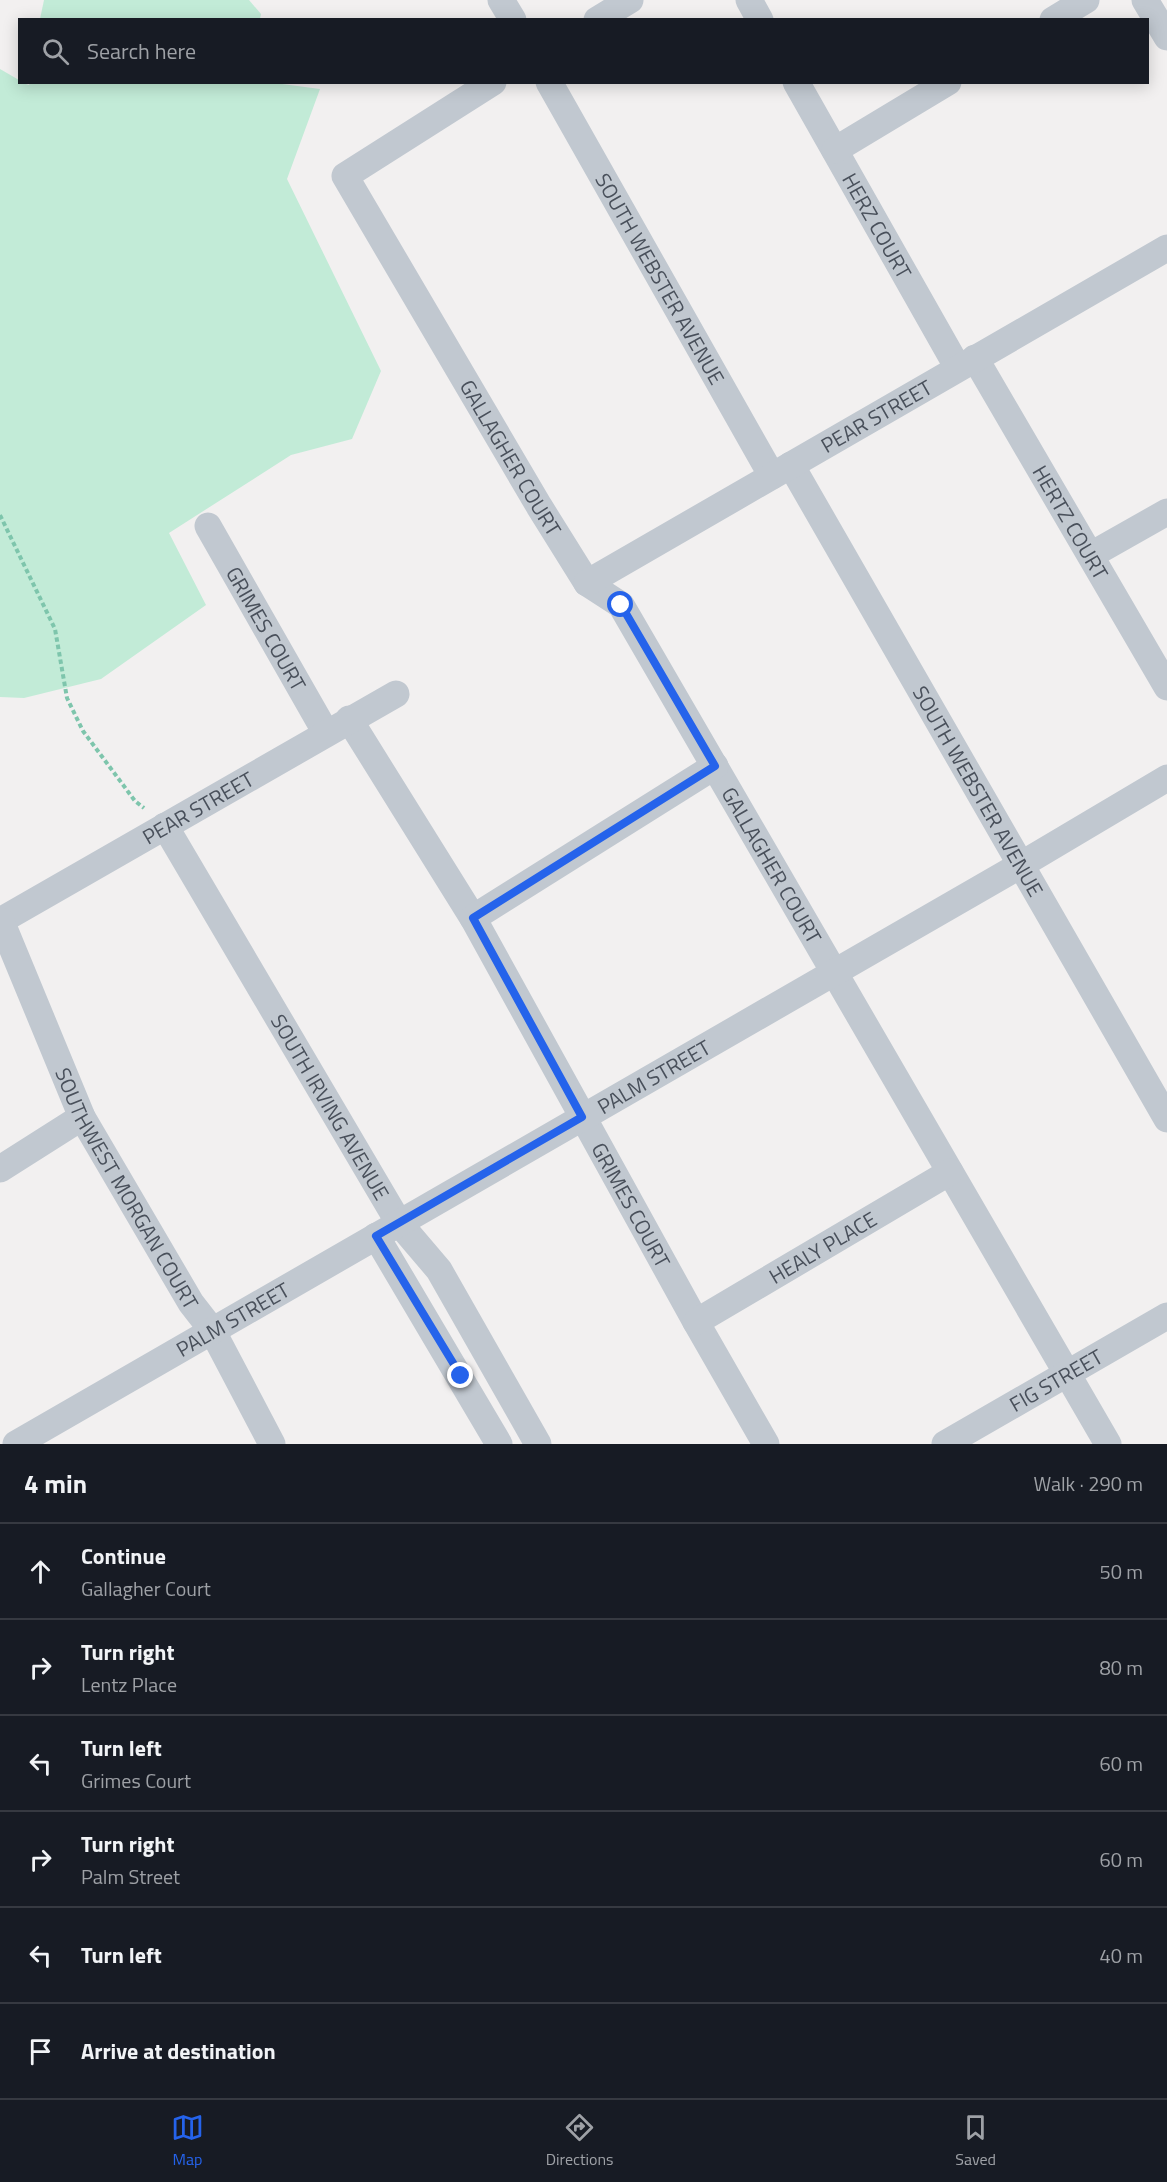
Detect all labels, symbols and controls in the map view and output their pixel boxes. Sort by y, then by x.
search box [18,18,1149,84]
text: Search here [87,34,196,68]
icon: search [39,35,72,68]
street label: SOUTH WEBSTER AVENUE [588,167,733,390]
street label: HERZ COURT [835,167,920,284]
street label: PEAR STREET [815,371,938,461]
street label: GALLAGHER COURT [452,373,570,542]
street label: HERTZ COURT [1025,459,1117,585]
street label: GRIMES COURT [218,560,315,697]
route start [607,591,633,617]
street label: SOUTH WEBSTER AVENUE [905,680,1052,902]
street label: PEAR STREET [136,763,259,852]
street label: GALLAGHER COURT [714,781,830,949]
street label: SOUTH IRVING AVENUE [263,1008,398,1206]
street label: PALM STREET [591,1031,716,1122]
street label: SOUTHWEST MORGAN COURT [47,1063,207,1315]
street label: GRIMES COURT [584,1136,679,1273]
street label: HEALY PLACE [763,1203,883,1292]
street label: PALM STREET [170,1274,295,1365]
street label: FIG STREET [1003,1340,1109,1420]
route end [447,1362,473,1388]
text: 4 min [24,1464,87,1503]
text: Walk · 290 m [1034,1468,1143,1499]
text: Continue [81,1539,166,1573]
icon: ahead [24,1555,57,1588]
text: 50 m [1099,1556,1143,1587]
text: Gallagher Court [81,1573,211,1604]
text: Turn right [81,1635,175,1669]
icon: right [24,1651,57,1684]
text: 80 m [1099,1652,1143,1683]
text: Lentz Place [81,1669,177,1700]
text: Turn left [81,1731,162,1765]
icon: left [24,1747,57,1780]
text: 60 m [1099,1748,1143,1779]
text: Grimes Court [81,1765,191,1796]
text: Turn right [81,1827,175,1861]
icon: right [24,1843,57,1876]
text: 60 m [1099,1844,1143,1875]
text: Palm Street [81,1861,180,1892]
text: Turn left [81,1938,162,1972]
icon: left [24,1939,57,1972]
text: 40 m [1099,1940,1143,1971]
text: Arrive at destination [81,2034,276,2068]
icon: arrive [24,2035,57,2068]
tab: Map [171,2111,204,2171]
tab: Directions [546,2111,614,2171]
tab: Saved [955,2111,996,2171]

